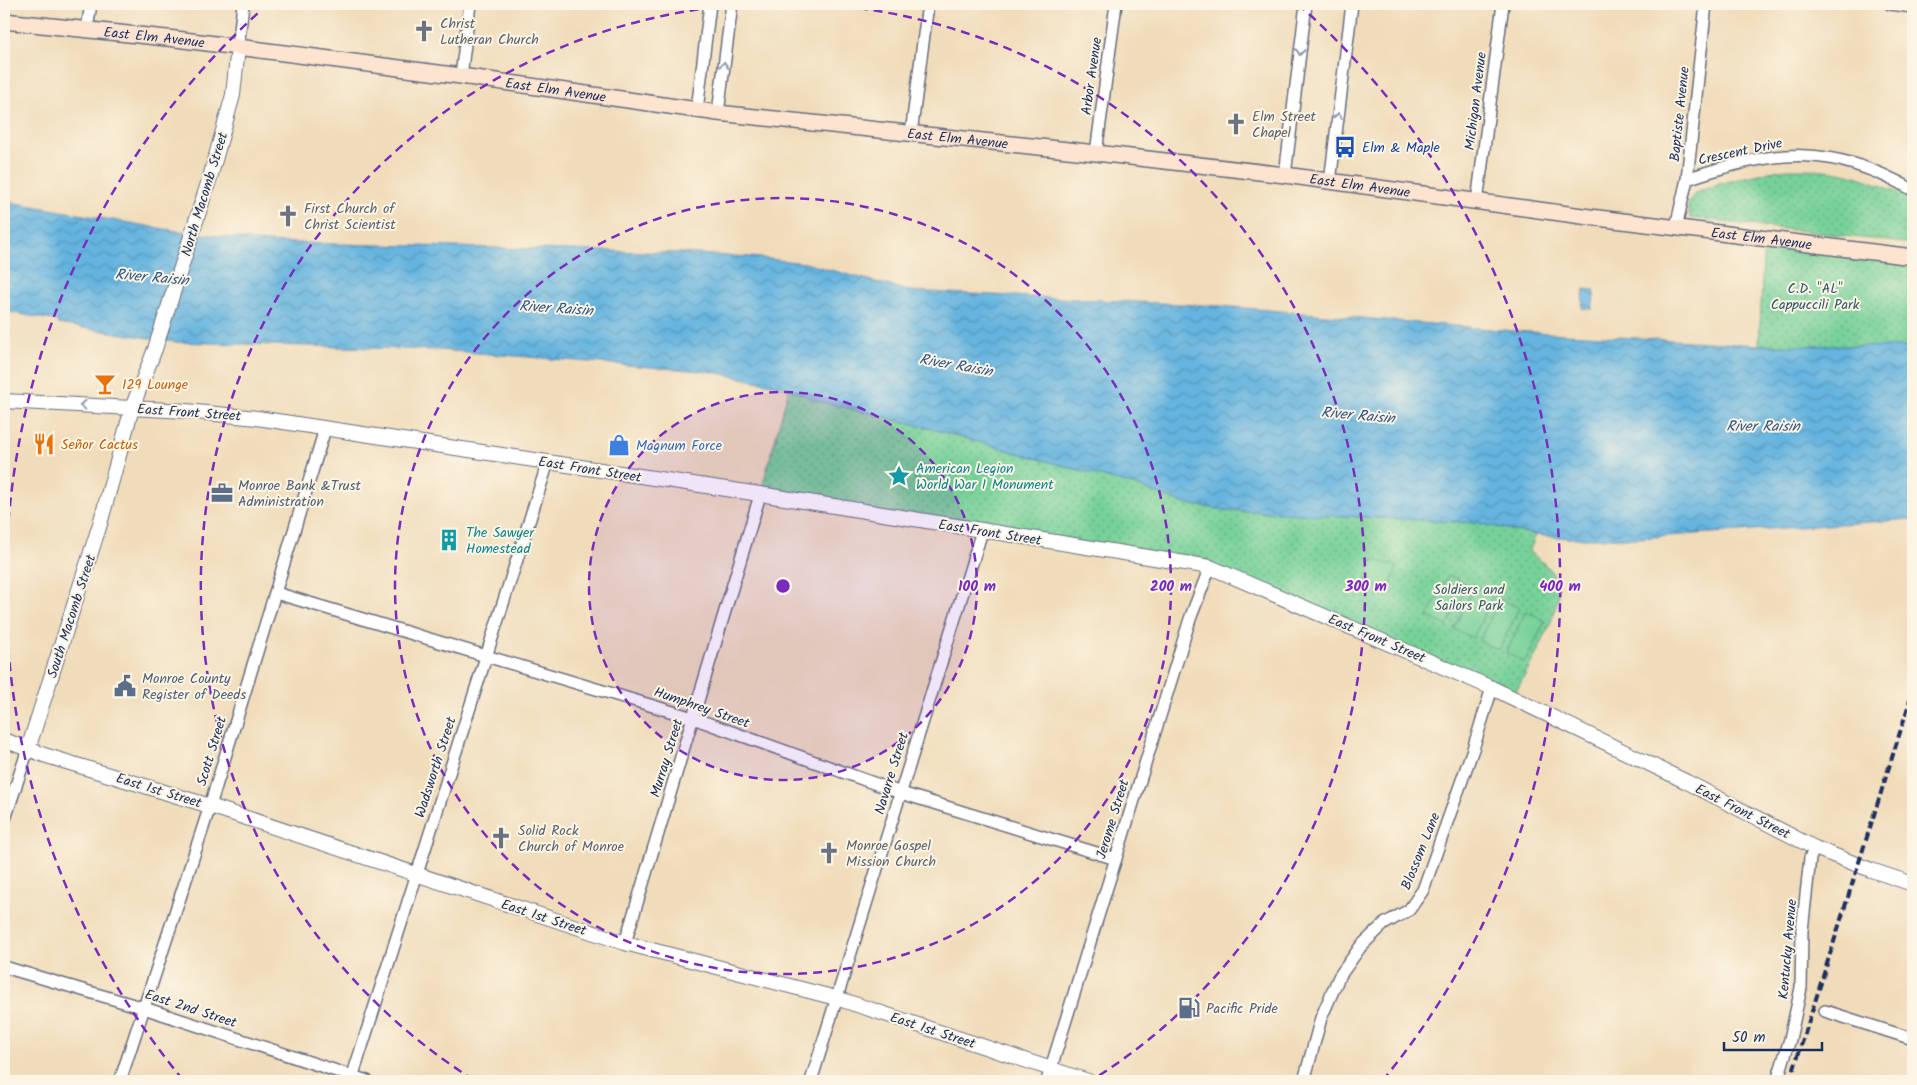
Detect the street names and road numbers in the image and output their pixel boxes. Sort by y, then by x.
street label: East Elm Avenue [102,21,207,55]
street label: Arbor Avenue [1076,35,1108,116]
street label: Michigan Avenue [1459,50,1493,152]
street label: Baptiste Avenue [1664,65,1696,163]
street label: East Elm Avenue [504,73,608,109]
street label: East Elm Avenue [906,123,1010,156]
street label: North Macomb Street [176,129,234,259]
street label: Crescent Drive [1696,132,1785,172]
street label: East Elm Avenue [1308,168,1412,204]
street label: East Elm Avenue [1710,222,1814,256]
street label: East Front Street [136,398,242,428]
street label: East Front Street [537,451,644,489]
street label: East Front Street [937,514,1044,552]
street label: South Macomb Street [42,551,102,681]
street label: East Front Street [1324,608,1429,670]
street label: Humphrey Street [651,681,753,735]
street label: Scott Street [191,713,233,789]
street label: Wadsworth Street [409,713,463,821]
street label: Murray Street [645,716,690,800]
street label: Navarre Street [869,729,915,817]
street label: East 1st Street [113,767,205,815]
street label: Jerome Street [1090,776,1136,862]
street label: East Front Street [1691,778,1794,846]
street label: Blossom Lane [1395,809,1447,893]
street label: East 1st Street [498,894,590,942]
street label: Kentucky Avenue [1773,897,1803,1000]
street label: East 2nd Street [142,984,240,1034]
street label: East 1st Street [887,1007,979,1055]

